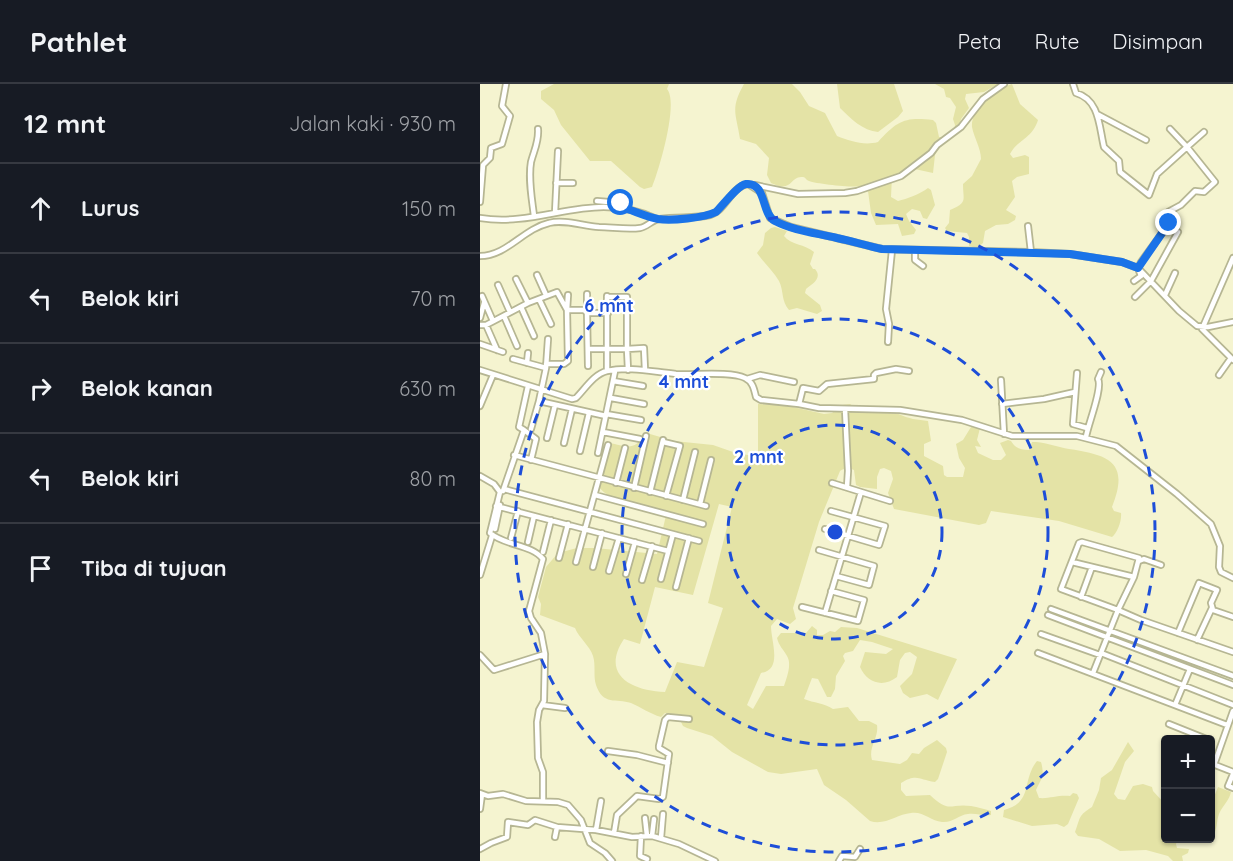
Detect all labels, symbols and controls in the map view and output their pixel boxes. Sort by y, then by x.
text: Pathlet [30,24,127,59]
text: Peta [958,28,1002,54]
text: Rute [1035,28,1079,54]
text: Disimpan [1112,28,1203,54]
text: 12 mnt [24,107,106,140]
text: Jalan kaki · 930 m [289,111,456,136]
route start [607,189,633,215]
icon: ahead [24,192,57,225]
text: Lurus [81,194,139,222]
text: 150 m [402,196,456,221]
route end [1155,209,1181,235]
icon: left [24,282,57,315]
text: Belok kiri [81,284,179,312]
text: 70 m [410,286,456,311]
text: 6 mnt [584,294,634,317]
text: 4 mnt [659,370,709,393]
icon: right [24,372,57,405]
text: Belok kanan [81,374,213,402]
text: 630 m [399,376,456,401]
text: 2 mnt [734,445,784,468]
icon: left [24,462,57,495]
text: Belok kiri [81,464,179,492]
text: 80 m [410,466,456,491]
centre of rings [825,522,845,542]
icon: arrive [24,552,57,585]
text: Tiba di tujuan [81,554,227,582]
map controls [1161,735,1215,843]
button: + [1161,735,1215,789]
button: − [1161,789,1215,843]

